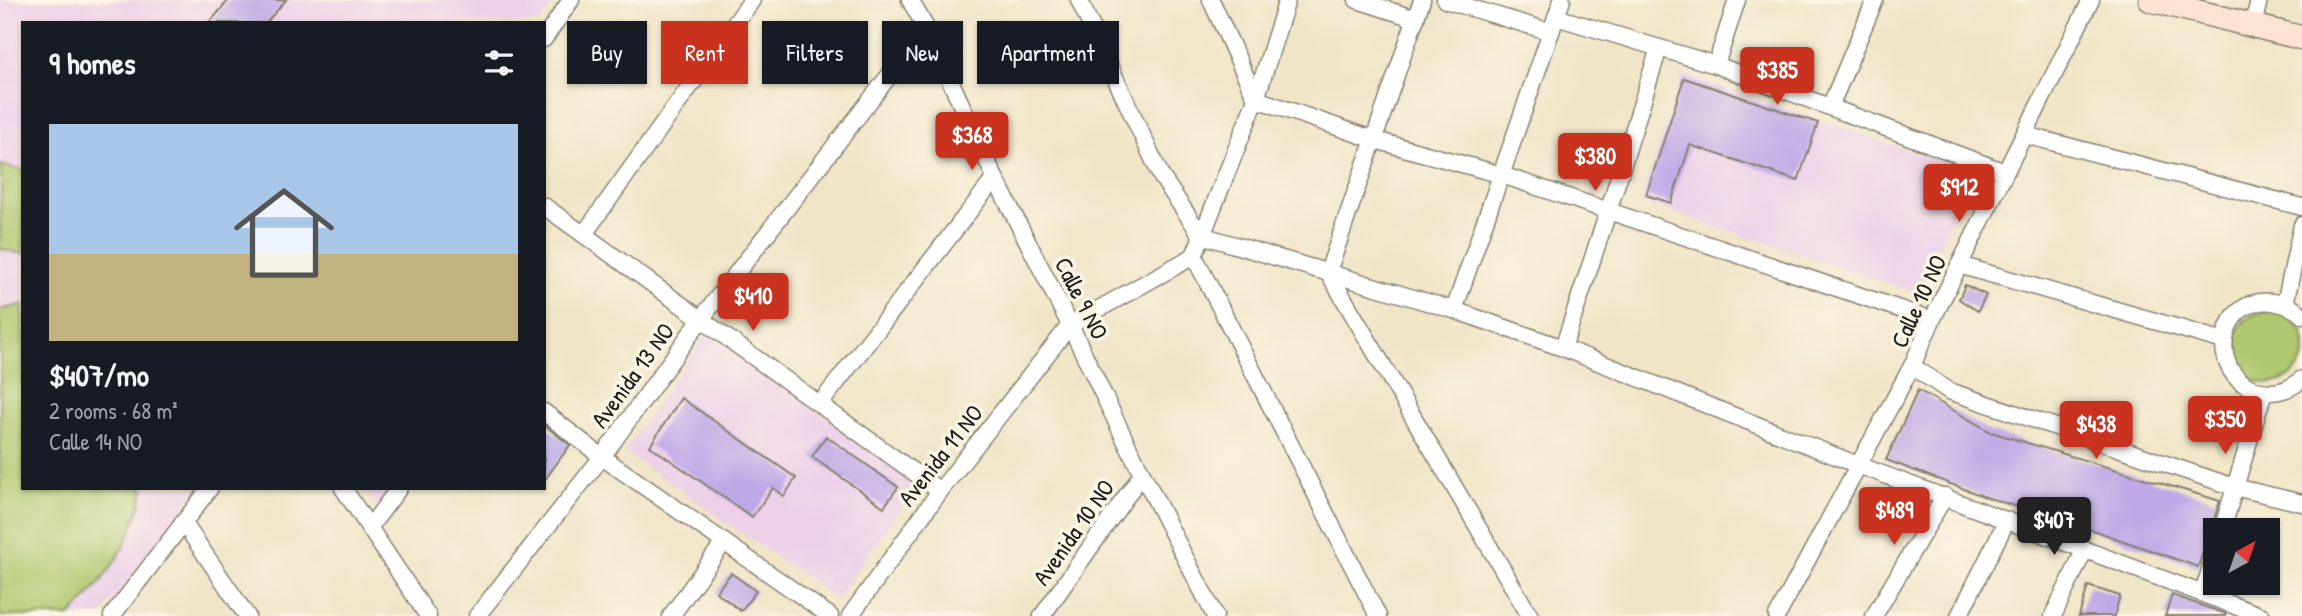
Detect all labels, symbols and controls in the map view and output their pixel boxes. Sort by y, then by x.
chip: Buy [567,21,647,84]
chip: Rent [661,21,748,84]
chip: Filters [762,21,868,84]
chip: New [882,21,963,84]
chip: Apartment [977,21,1119,84]
text: 9 homes [49,43,136,83]
icon: filters [480,44,518,82]
pin: $385 [1736,48,1818,107]
text: $385 [1756,54,1798,85]
pin: $368 [931,113,1013,172]
text: $368 [951,119,993,150]
pin: $380 [1554,134,1636,193]
text: $380 [1574,140,1616,171]
pin: $912 [1918,164,2000,224]
icon: home [221,170,347,296]
text: $912 [1939,171,1979,202]
street label: Calle 10 NO [1883,249,1953,353]
street label: Calle 9 NO [1048,251,1116,345]
pin: $410 [712,274,794,333]
text: $410 [734,280,772,311]
street label: Avenida 13 NO [583,316,681,434]
text: $407/mo [49,355,149,395]
text: 2 rooms · 68 m² [49,395,177,426]
pin: $350 [2184,396,2266,456]
street label: Avenida 11 NO [890,398,990,512]
pin: $438 [2055,402,2137,461]
text: $350 [2204,403,2246,434]
text: $438 [2076,408,2116,439]
text: Calle 14 NO [49,426,142,457]
street label: Avenida 10 NO [1025,473,1121,591]
pin: $489 [1853,488,1935,547]
text: $489 [1875,494,1913,525]
pin: $407 [2013,498,2095,557]
text: $407 [2033,504,2075,535]
north arrow [2203,518,2280,595]
map controls [2203,518,2280,595]

